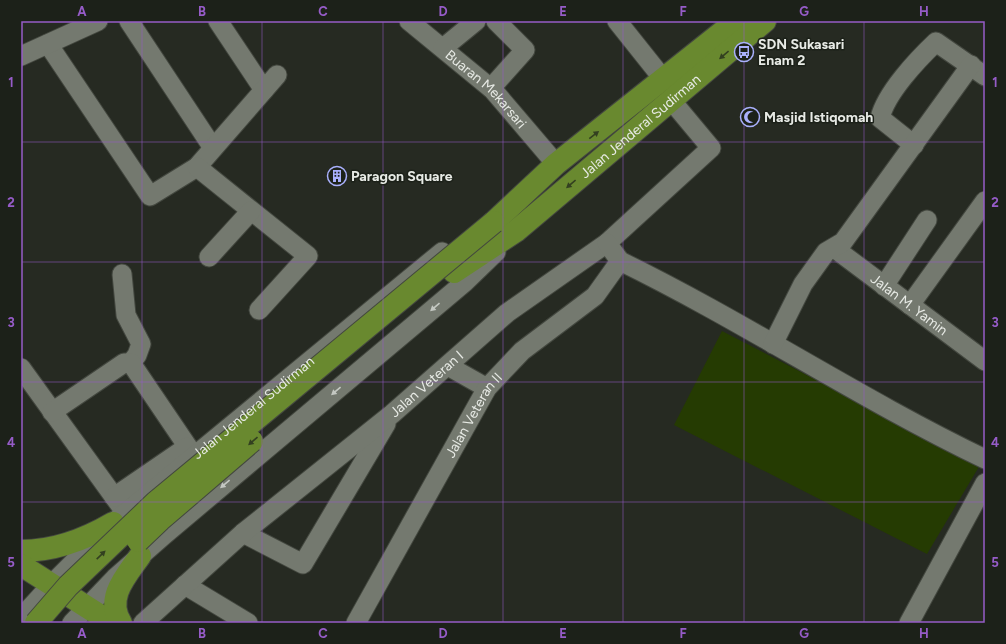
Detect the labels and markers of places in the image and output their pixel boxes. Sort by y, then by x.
place label: SDN Sukasari Enam 2 [758,36,845,69]
bus stop icon: SDN Sukasari Enam 2 [733,41,755,63]
mosque icon: Masjid Istiqomah [739,106,761,128]
place label: Masjid Istiqomah [764,109,873,126]
building icon: Paragon Square [326,165,348,187]
place label: Paragon Square [351,168,453,185]

